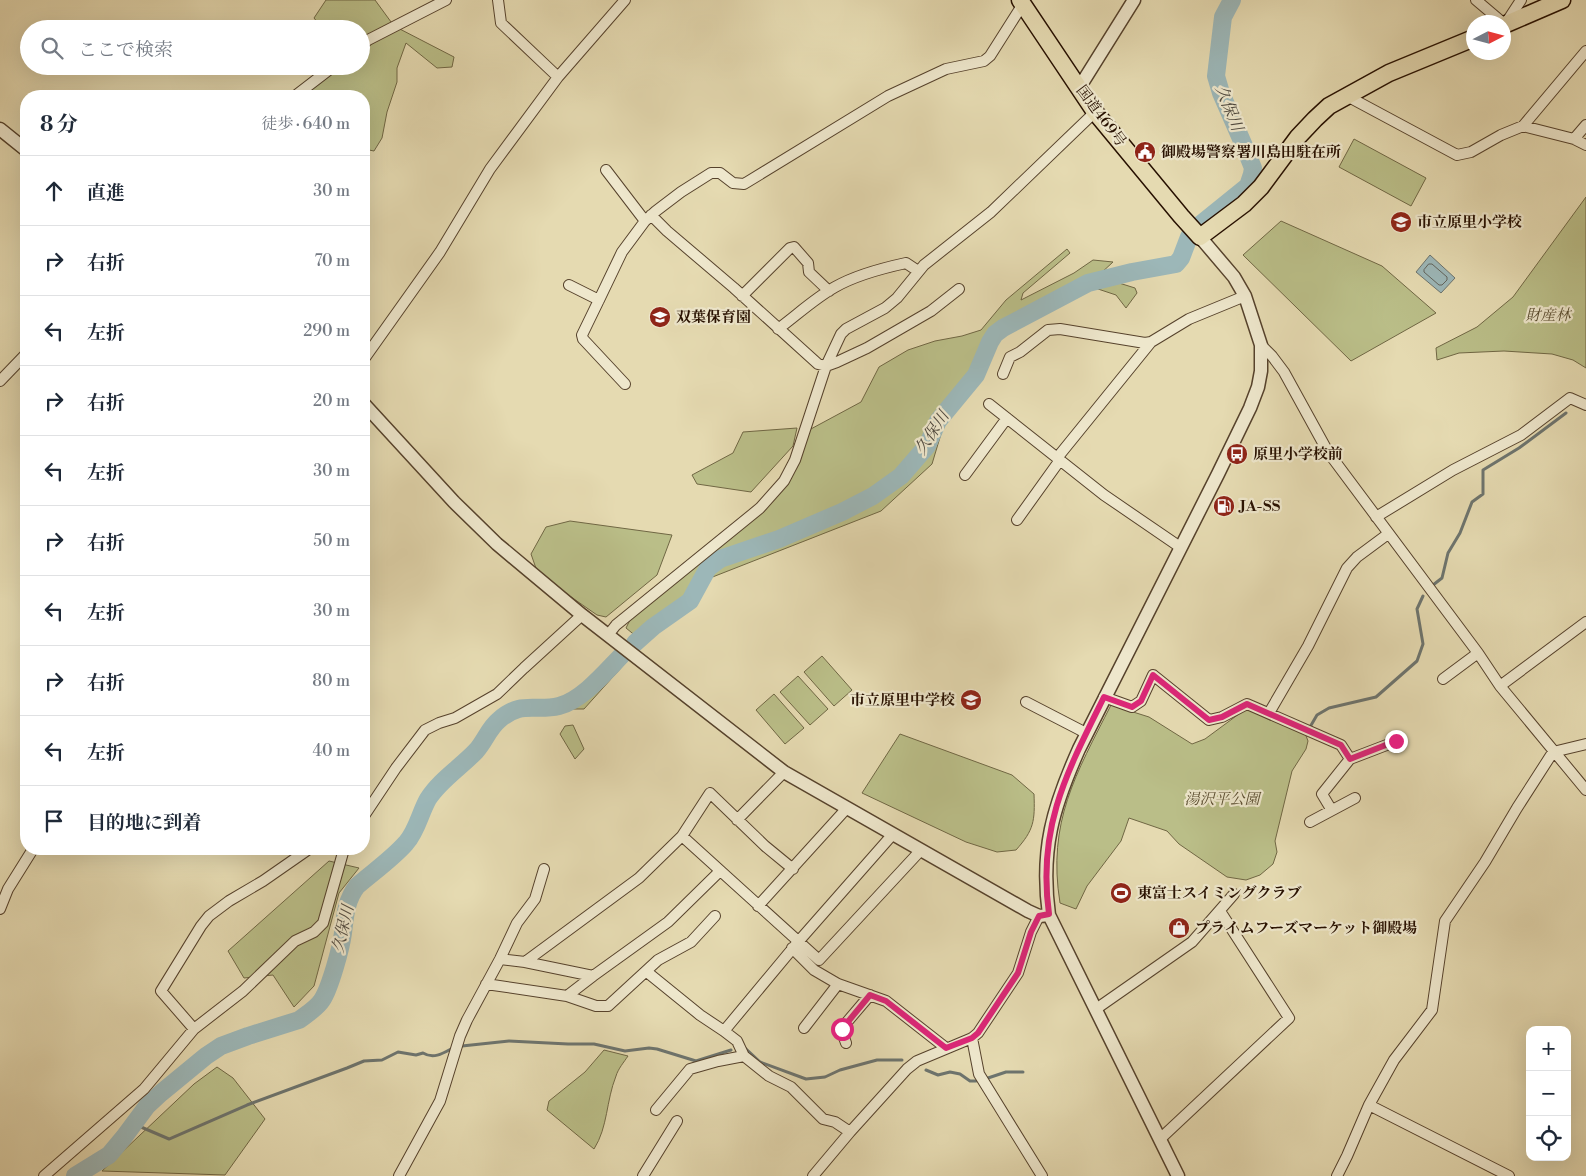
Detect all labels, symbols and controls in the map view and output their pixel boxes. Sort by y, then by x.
north arrow [1466,15,1511,60]
search box [20,20,370,75]
icon: search [38,34,66,62]
text: ここで検索 [78,38,173,62]
street label: 国道469号 [1072,81,1130,151]
water label: 久保川 [1211,82,1248,136]
text: 8 分 [40,112,78,138]
text: 徒歩 · 640 m [261,114,350,134]
public building icon: 御殿場警察署川島田駐在所 [1133,140,1157,164]
place label: 御殿場警察署川島田駐在所 [1161,143,1341,162]
icon: ahead [40,177,68,205]
text: 直進 [87,181,125,205]
text: 30 m [313,181,350,201]
school or university icon: 市立原里小学校 [1389,210,1413,234]
place label: 市立原里小学校 [1417,213,1522,232]
icon: right [40,247,68,275]
text: 右折 [87,251,125,275]
text: 70 m [314,251,350,271]
school or university icon: 双葉保育園 [648,305,672,329]
park label: 財産林 [1525,306,1572,325]
place label: 双葉保育園 [676,308,751,327]
icon: left [40,317,68,345]
text: 左折 [87,321,125,345]
text: 290 m [303,321,350,341]
icon: right [40,387,68,415]
text: 右折 [87,391,125,415]
text: 20 m [313,391,350,411]
water label: 久保川 [911,406,955,459]
bus stop icon: 原里小学校前 [1225,442,1249,466]
place label: 原里小学校前 [1253,445,1343,464]
icon: left [40,457,68,485]
text: 左折 [87,461,125,485]
text: 30 m [313,461,350,481]
fuel station icon: JA-SS [1212,494,1236,518]
place label: JA-SS [1238,497,1281,516]
icon: right [40,527,68,555]
text: 右折 [87,531,125,555]
text: 50 m [313,531,350,551]
icon: left [40,597,68,625]
text: 左折 [87,601,125,625]
text: 30 m [313,601,350,621]
icon: right [40,667,68,695]
text: 右折 [87,671,125,695]
text: 80 m [312,671,350,691]
school or university icon: 市立原里中学校 [959,688,983,712]
place label: 市立原里中学校 [850,691,955,710]
route end [1385,730,1408,753]
icon: left [40,737,68,765]
text: 左折 [87,741,125,765]
text: 40 m [313,741,350,761]
park label: 湯沢平公園 [1184,790,1262,809]
icon: arrive [40,807,68,835]
text: 目的地に到着 [87,811,201,835]
sports icon: 東富士スイミングクラブ [1109,881,1133,905]
place label: 東富士スイミングクラブ [1137,884,1301,903]
water label: 久保川 [328,901,359,955]
shop icon: プライムフーズマーケット御殿場 [1167,916,1191,940]
place label: プライムフーズマーケット御殿場 [1195,919,1417,938]
route start [831,1018,854,1041]
map controls [1526,1026,1571,1161]
button: + [1526,1026,1571,1071]
button: − [1526,1071,1571,1116]
button: locate [1526,1116,1571,1161]

